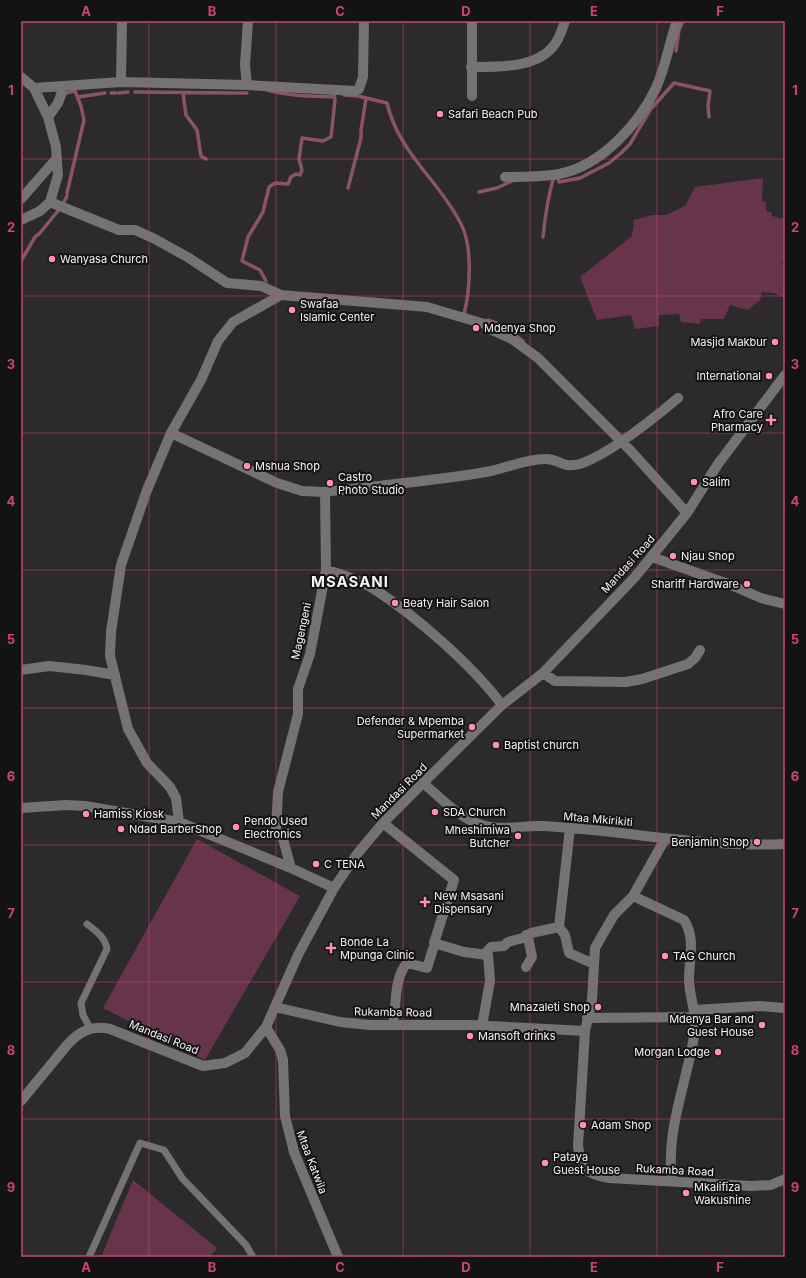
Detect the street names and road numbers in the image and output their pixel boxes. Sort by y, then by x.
street label: Mandasi Road [598,532,658,596]
street label: Magengeni [288,601,314,661]
street label: Mandasi Road [368,760,430,822]
street label: Mtaa Mkirikiti [563,809,633,829]
street label: Rukamba Road [354,1004,432,1020]
street label: Mandasi Road [127,1017,201,1057]
street label: Mtaa Katwila [293,1128,331,1196]
street label: Rukamba Road [636,1161,714,1179]

